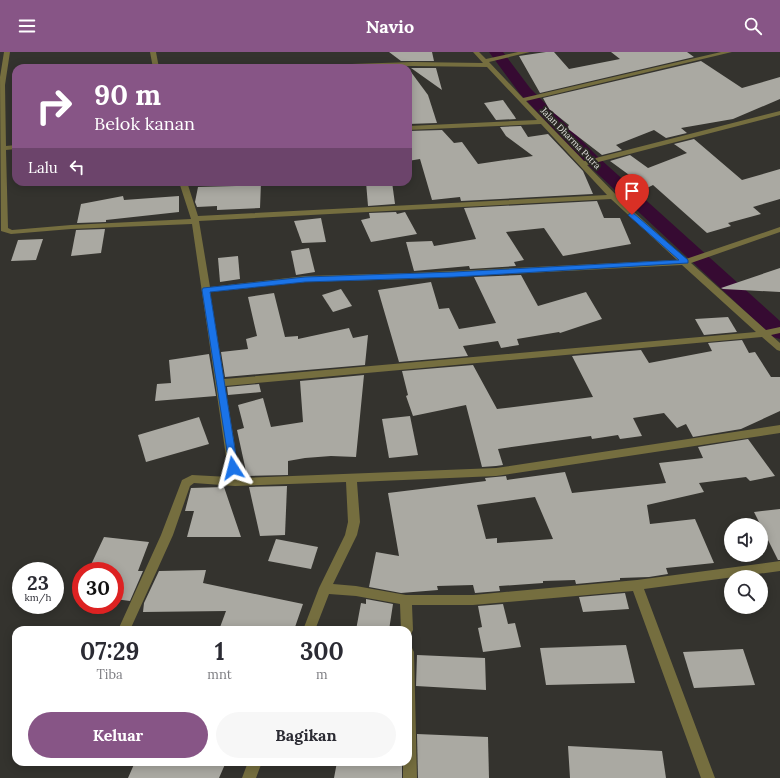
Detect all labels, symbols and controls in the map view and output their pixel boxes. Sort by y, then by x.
icon: menu [16,15,38,37]
text: Navio [366,15,414,38]
icon: search [742,15,764,37]
text: 90 m [94,77,161,113]
icon: right [28,80,80,132]
street label: Jalan Dharma Putra [538,104,603,171]
text: Belok kanan [94,112,195,135]
icon: left [66,156,88,178]
text: Lalu [28,158,58,177]
pin [615,174,649,215]
icon: arrive [621,180,643,202]
position arrow [212,447,254,489]
map controls [724,518,768,614]
button: sound [724,518,768,562]
speed limit sign: 30 [72,562,124,614]
text: 23 [27,570,49,595]
button: search [724,570,768,614]
text: km/h [24,591,52,604]
text: 07:29 [80,636,139,667]
text: 1 [215,636,224,667]
text: 300 [300,636,344,667]
text: Tiba [97,666,123,683]
text: mnt [207,666,232,683]
text: m [316,666,328,683]
button: Keluar [28,712,208,758]
button: Bagikan [216,712,396,758]

